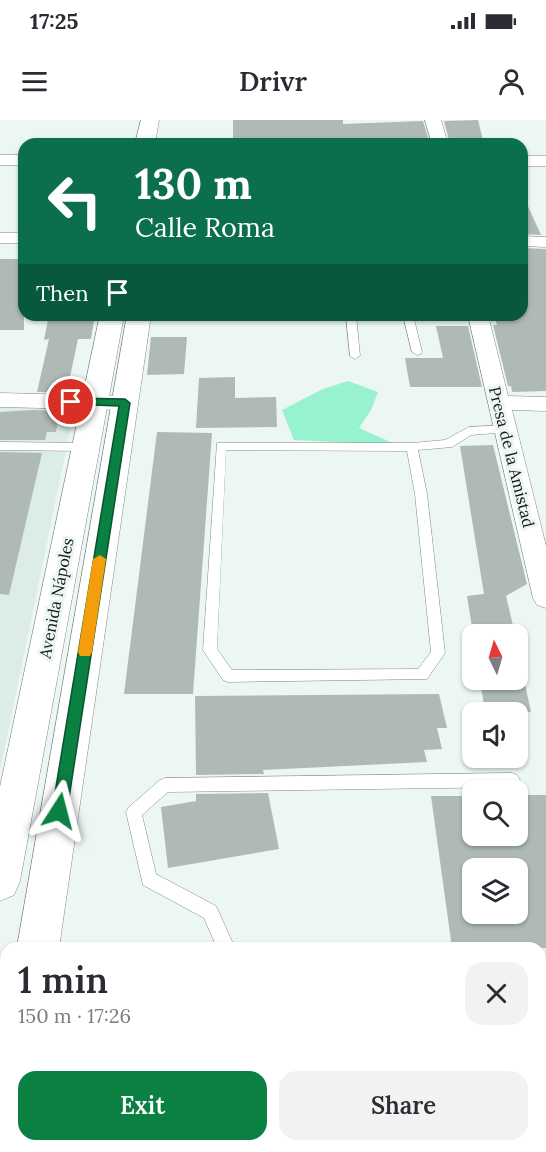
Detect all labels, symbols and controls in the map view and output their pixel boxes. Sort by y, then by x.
text: 17:25 [30,7,78,35]
text: Drivr [239,64,307,98]
icon: menu [18,65,51,98]
icon: person [495,65,528,98]
text: 130 m [135,157,252,211]
icon: left [36,162,114,240]
text: Calle Roma [135,210,275,244]
icon: arrive [101,276,134,309]
text: Then [36,279,89,307]
pin [45,376,96,427]
street label: Presa de la Amistad [485,384,539,530]
icon: arrive [54,385,87,418]
street label: Avenida Nápoles [34,536,77,661]
north arrow [462,624,528,690]
map controls [462,624,528,924]
button: sound [462,702,528,768]
position arrow [27,779,91,843]
button: search [462,780,528,846]
button: layers [462,858,528,924]
text: 1 min [18,957,108,1003]
button: close [465,962,528,1025]
text: 150 m · 17:26 [18,1003,131,1028]
button: Exit [18,1071,267,1140]
button: Share [279,1071,528,1140]

